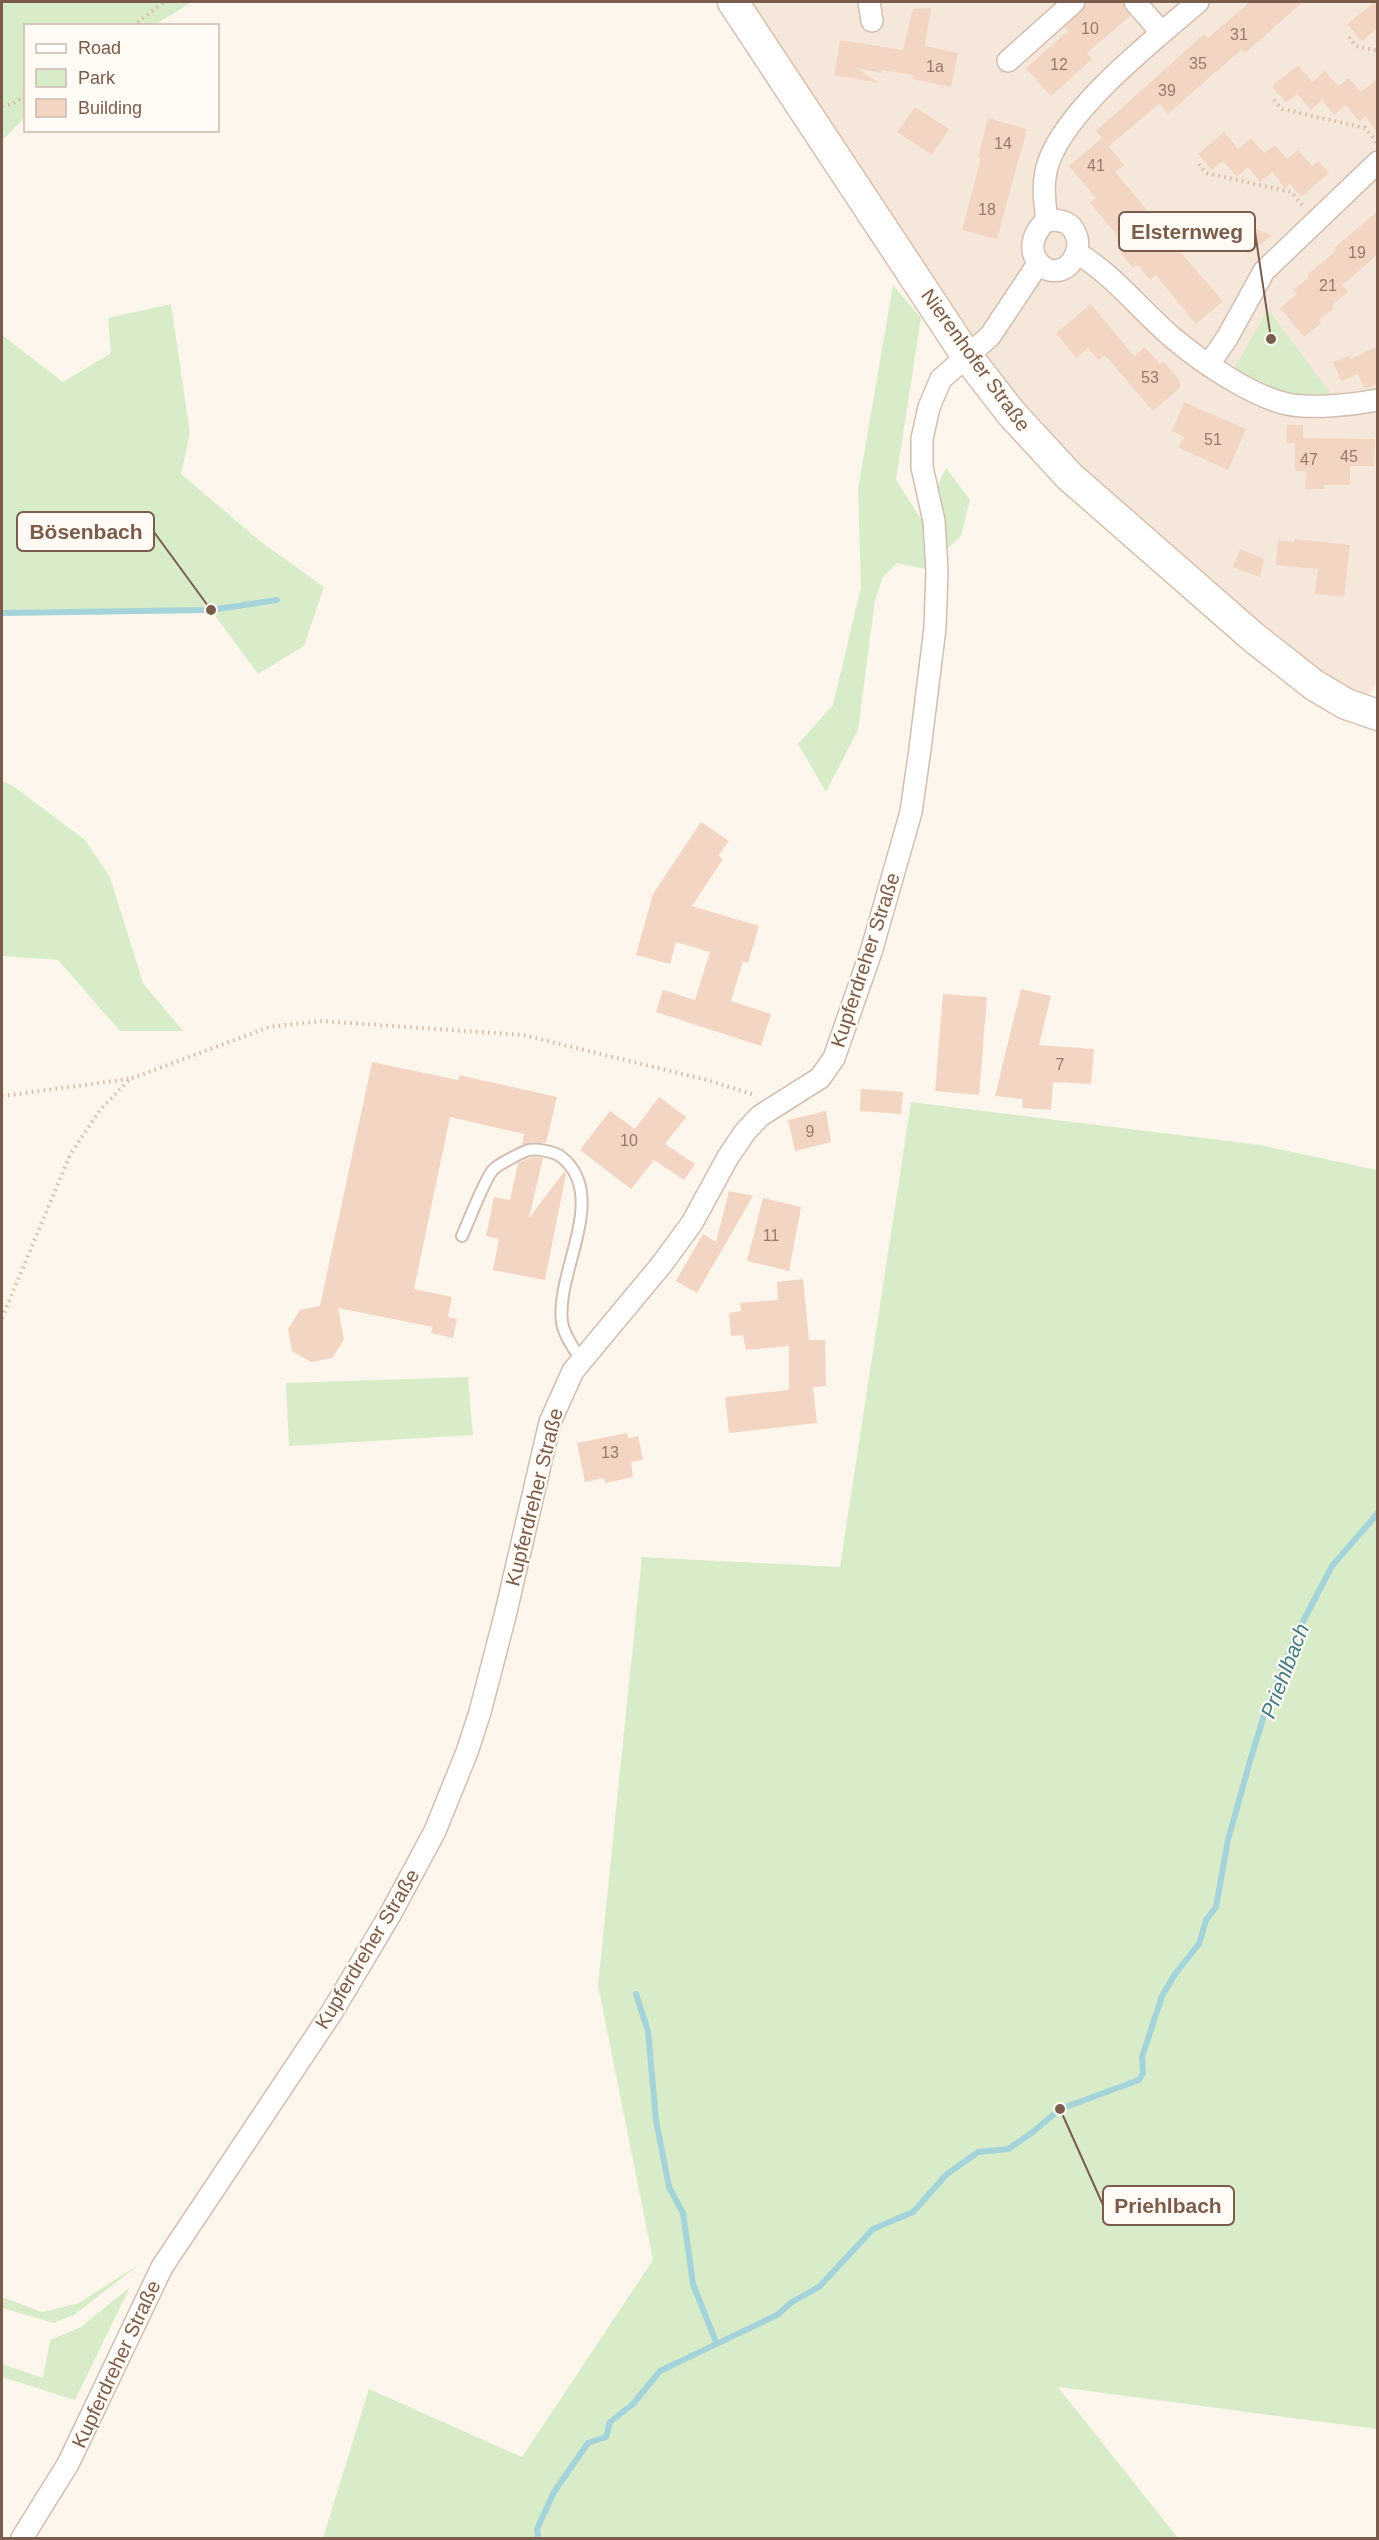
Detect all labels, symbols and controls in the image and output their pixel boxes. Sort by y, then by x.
house number: 10 [1081,20,1099,37]
legend [24,24,219,132]
house number: 31 [1230,26,1248,43]
text: Road [78,38,121,58]
house number: 35 [1189,55,1207,72]
house number: 12 [1050,56,1068,73]
house number: 1a [926,58,944,75]
text: Park [78,68,116,88]
house number: 39 [1158,82,1176,99]
text: Building [78,98,142,118]
house number: 14 [994,135,1012,152]
house number: 41 [1087,157,1105,174]
house number: 18 [978,201,996,218]
callout: Elsternweg [1119,212,1255,251]
text: Elsternweg [1131,220,1243,243]
house number: 19 [1348,244,1366,261]
house number: 21 [1319,277,1337,294]
street label: Nierenhofer Straße [917,285,1035,435]
house number: 53 [1141,369,1159,386]
house number: 51 [1204,431,1222,448]
house number: 45 [1340,448,1358,465]
house number: 47 [1300,451,1318,468]
callout: Bösenbach [17,512,154,551]
text: Bösenbach [29,520,143,543]
street label: Kupferdreher Straße [826,870,904,1050]
house number: 7 [1056,1056,1065,1073]
house number: 9 [806,1123,815,1140]
house number: 10 [620,1132,638,1149]
house number: 11 [763,1227,779,1244]
street label: Kupferdreher Straße [501,1406,567,1588]
house number: 13 [601,1444,619,1461]
water label: Priehlbach [1256,1620,1313,1721]
street label: Kupferdreher Straße [311,1865,423,2033]
callout: Priehlbach [1103,2186,1234,2225]
text: Priehlbach [1114,2194,1222,2217]
street label: Kupferdreher Straße [68,2277,164,2451]

